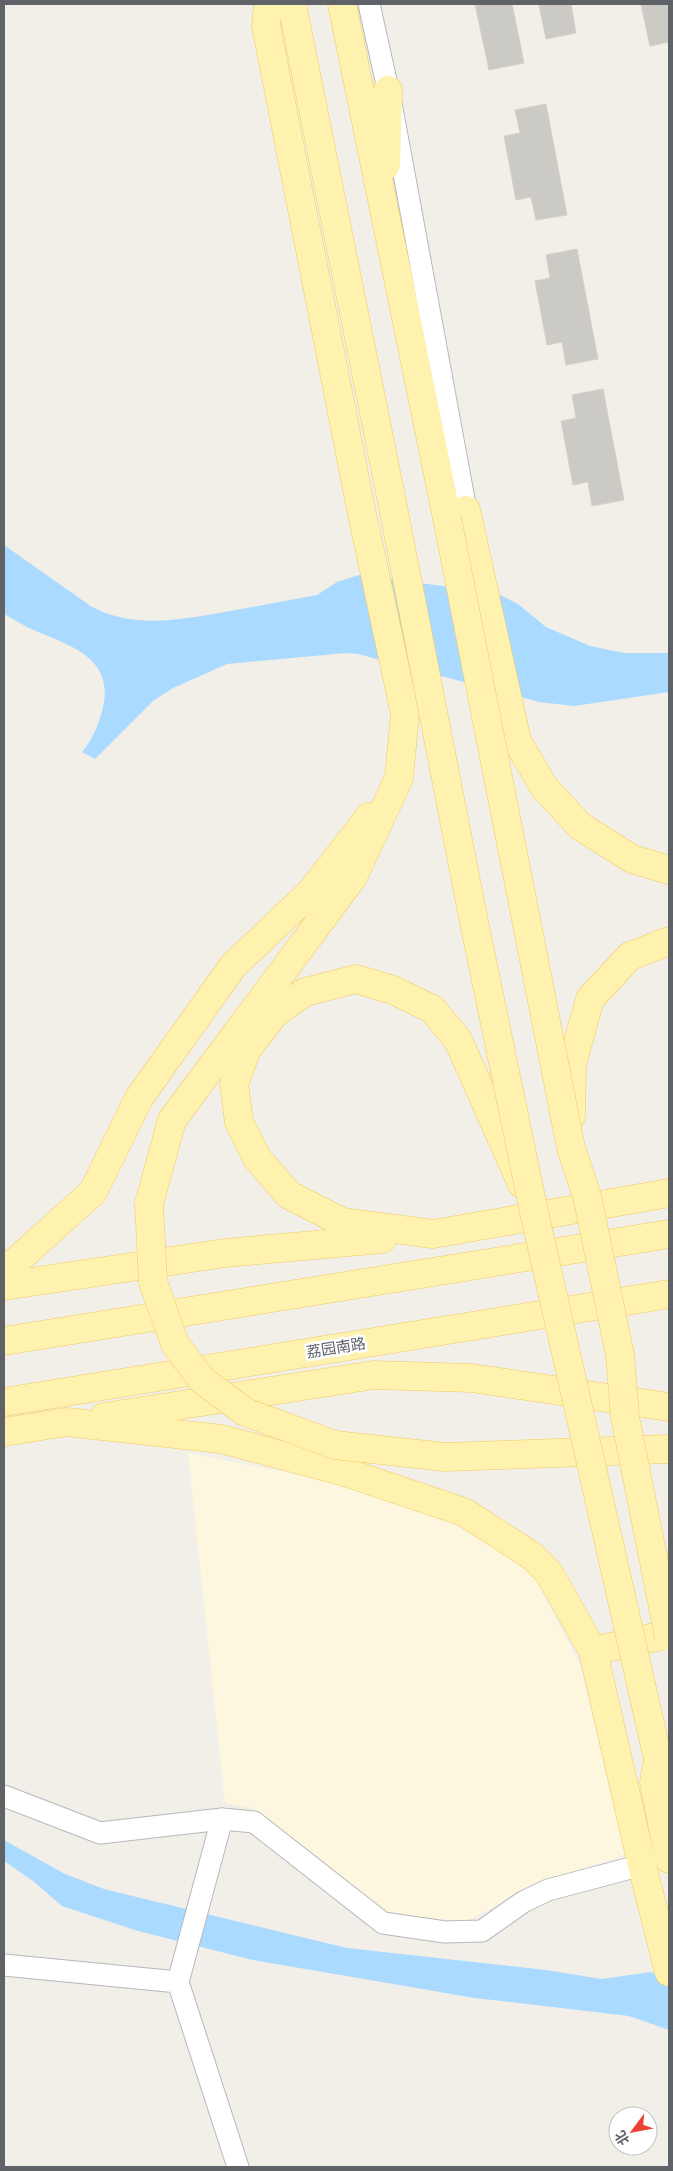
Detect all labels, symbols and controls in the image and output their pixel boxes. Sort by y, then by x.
street label: 荔园南路 [305,1334,367,1362]
north arrow [608,2106,658,2156]
text: 北 [611,2127,633,2149]

